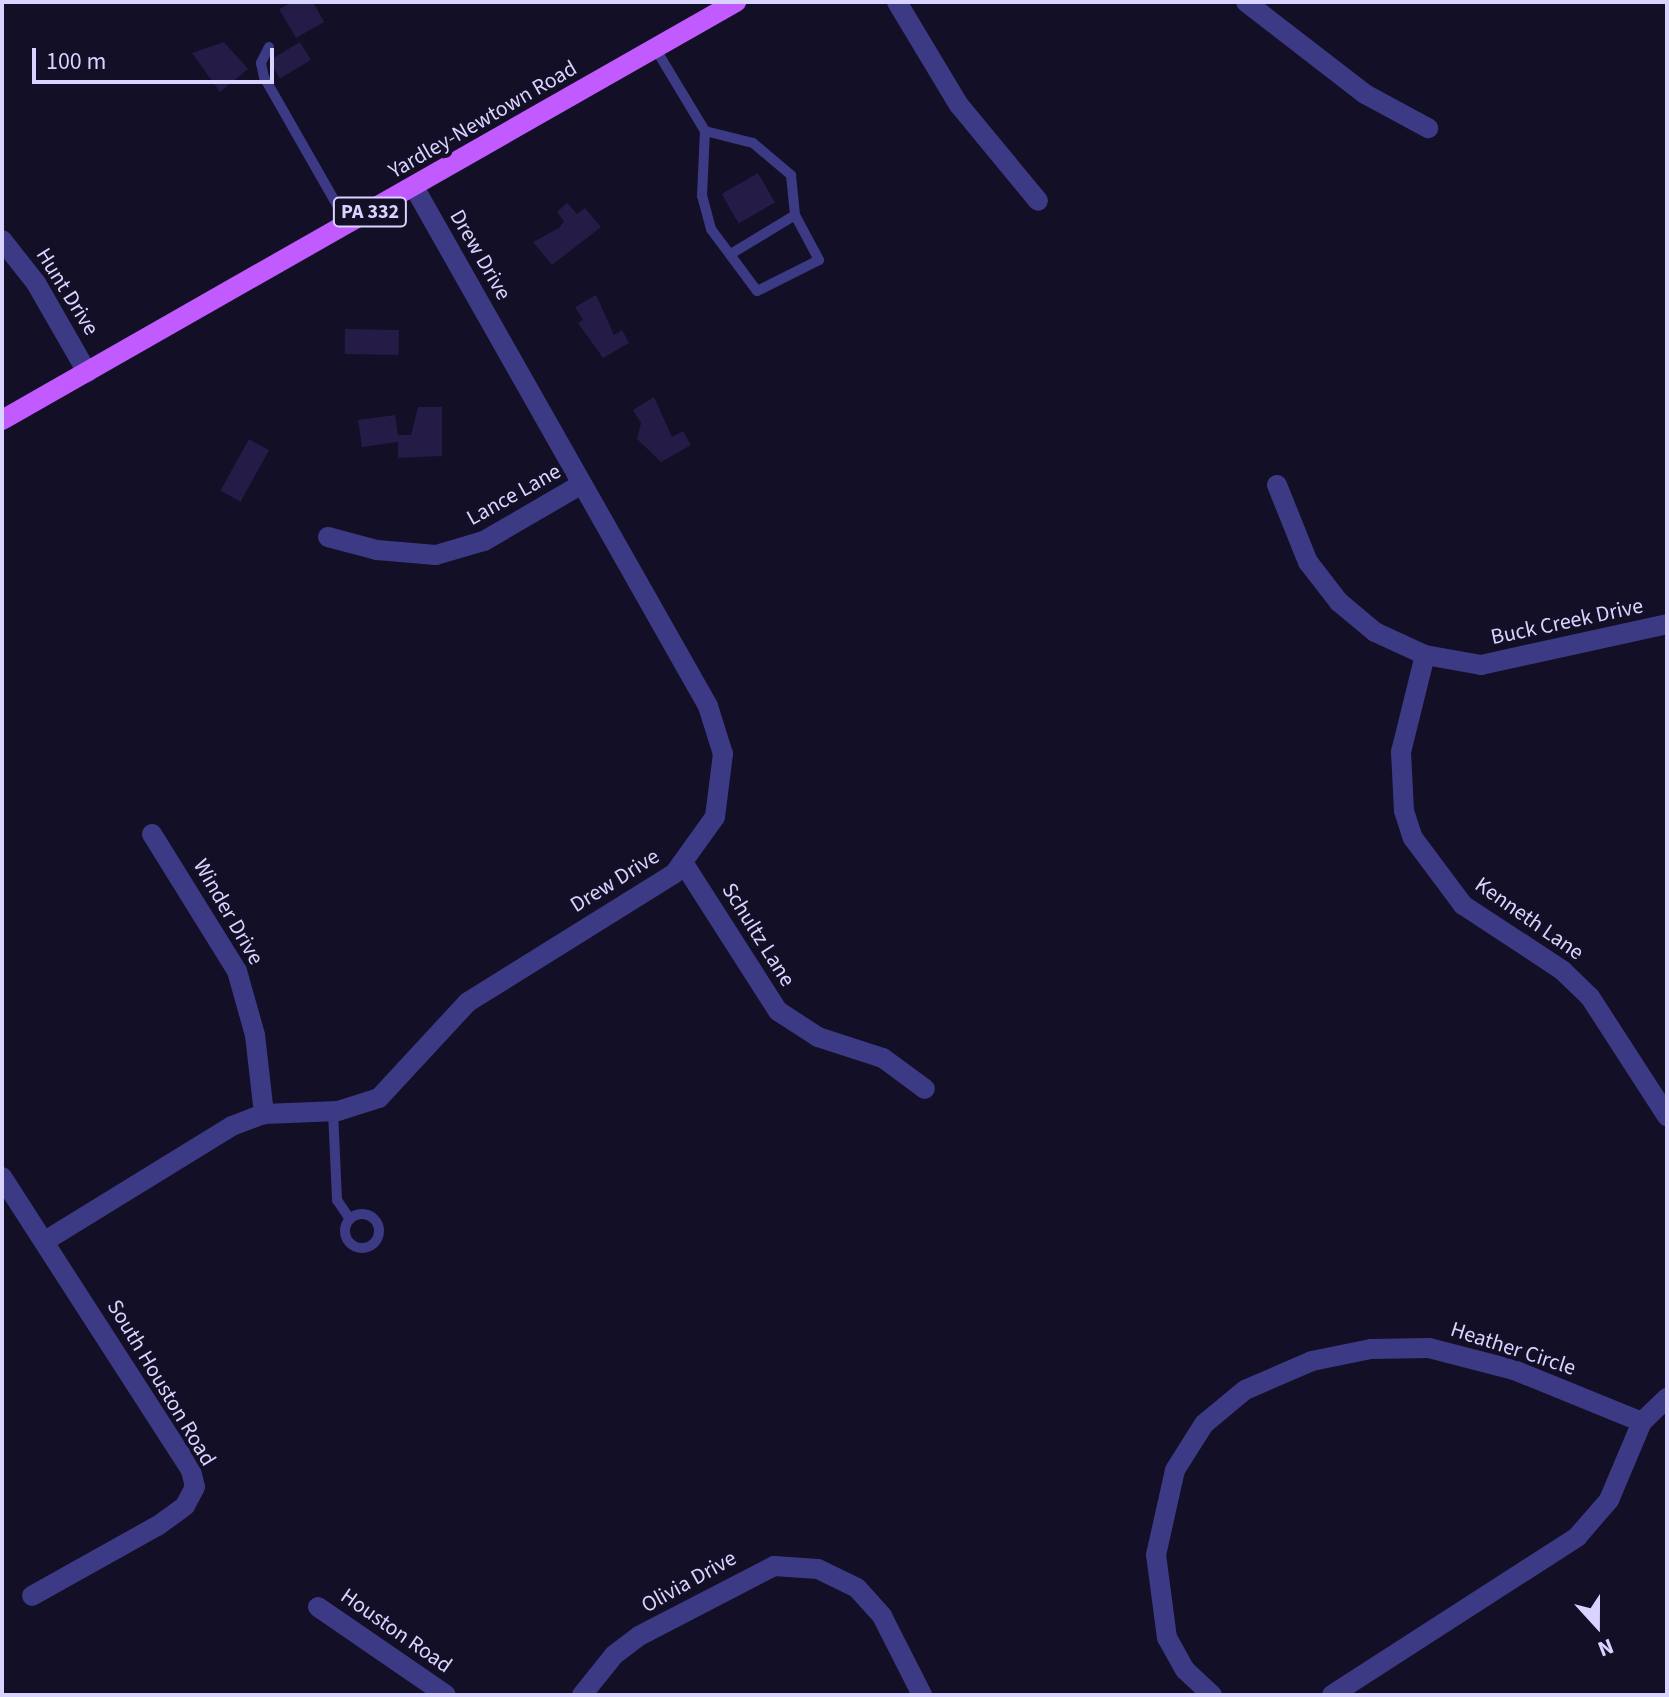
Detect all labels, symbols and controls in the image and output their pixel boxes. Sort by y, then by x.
scale bar [36,32,278,82]
text: 100 m [46,44,106,79]
street label: Yardley-Newtown Road [384,55,582,185]
road number: PA 332 [332,196,408,228]
street label: Drew Drive [444,205,516,305]
street label: Hunt Drive [30,244,104,340]
street label: Lance Lane [462,458,566,532]
street label: Buck Creek Drive [1488,593,1646,651]
street label: Drew Drive [566,843,664,919]
street label: Winder Drive [187,854,269,970]
street label: Kenneth Lane [1470,872,1588,966]
street label: Schultz Lane [716,878,800,992]
street label: South Houston Road [101,1295,221,1471]
street label: Heather Circle [1447,1316,1579,1382]
street label: Olivia Drive [637,1545,741,1619]
street label: Houston Road [335,1583,457,1679]
north arrow [1557,1585,1637,1665]
text: N [1593,1630,1618,1665]

